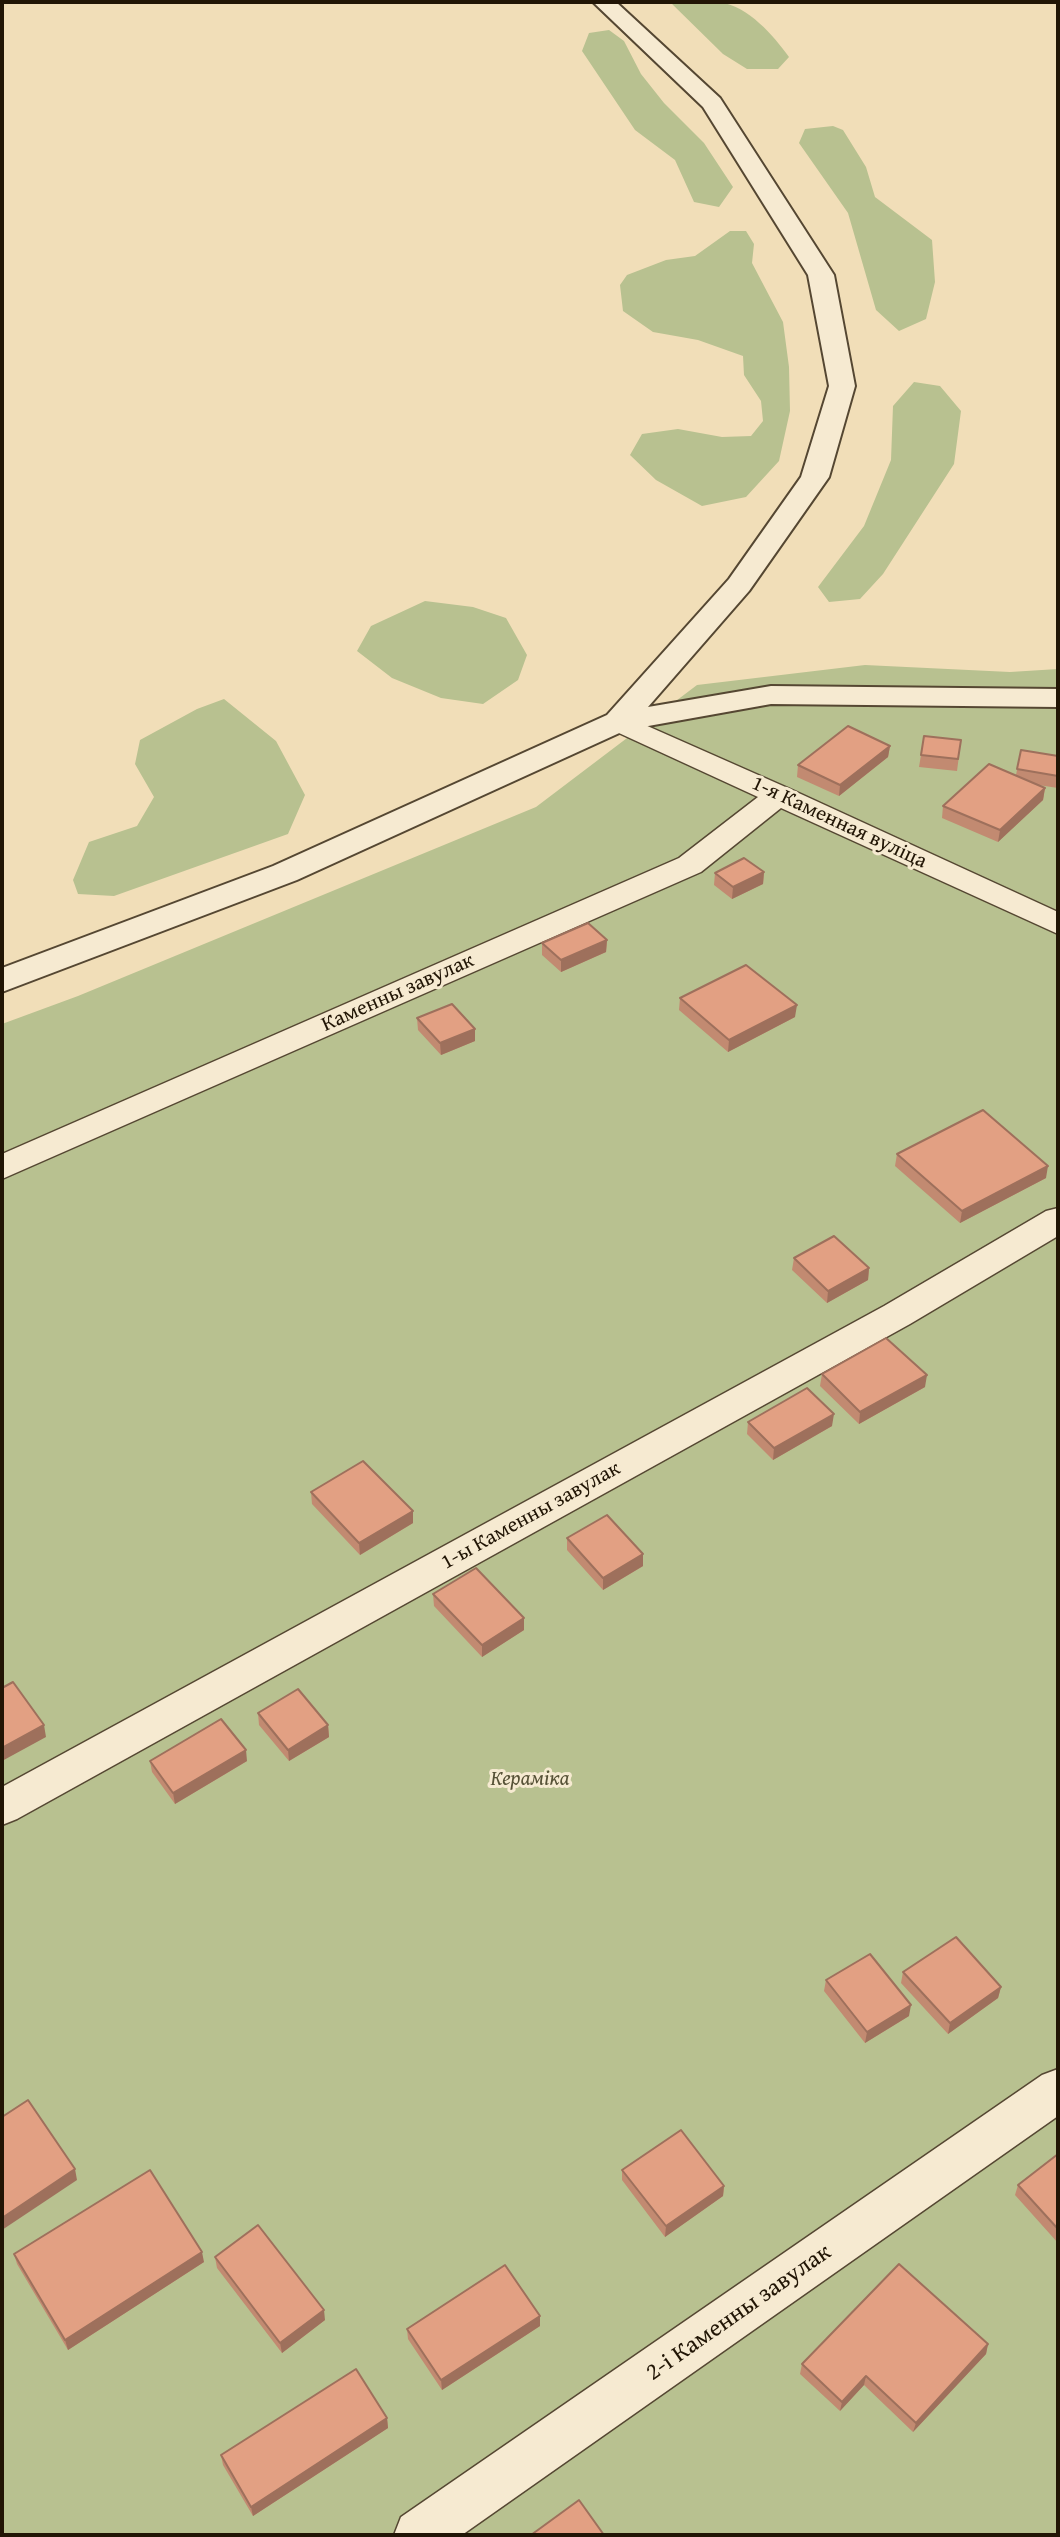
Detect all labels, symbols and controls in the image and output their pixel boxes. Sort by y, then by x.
street label: 1-я Каменная вуліца [747,771,931,875]
street label: Каменны завулак [318,948,478,1038]
street label: 1-ы Каменны завулак [437,1456,625,1576]
park label: Кераміка [490,1767,570,1793]
street label: 2-і Каменны завулак [641,2238,837,2388]

